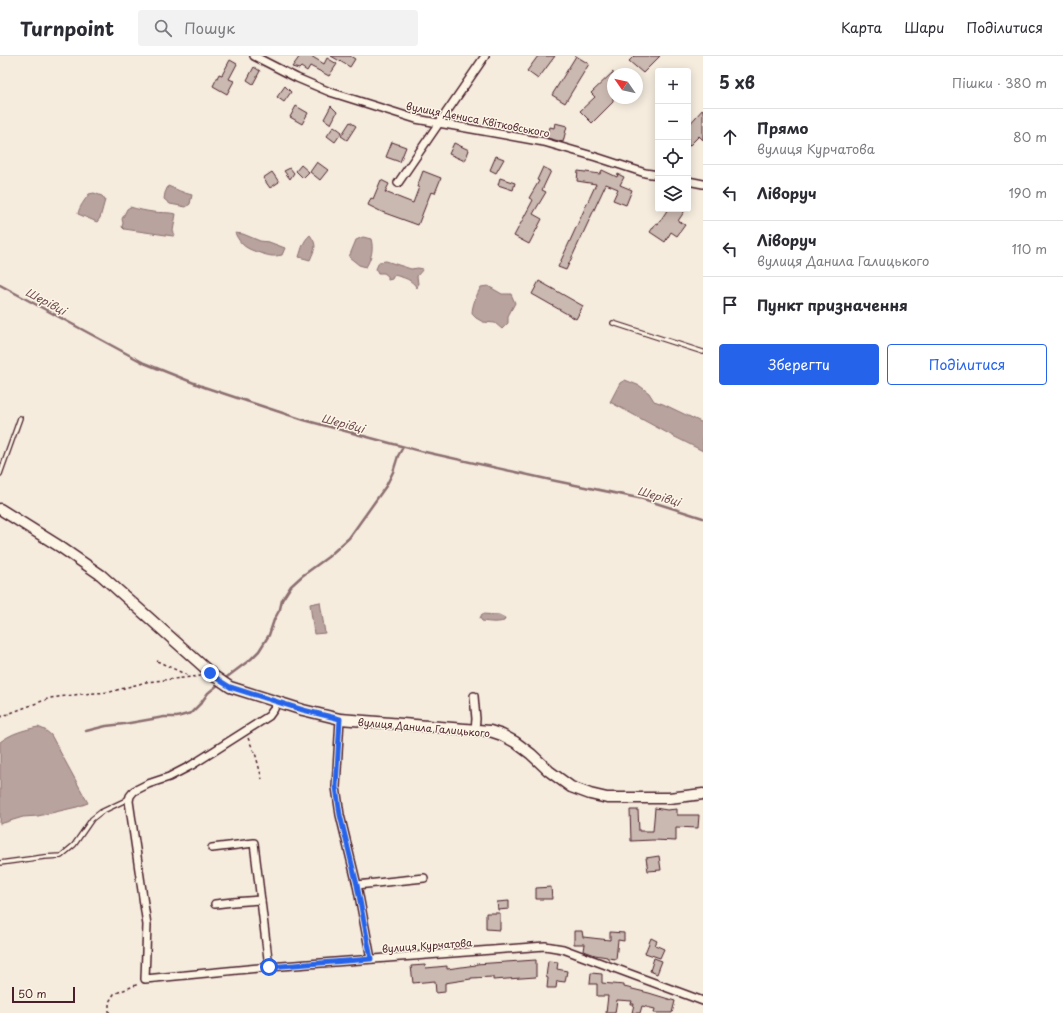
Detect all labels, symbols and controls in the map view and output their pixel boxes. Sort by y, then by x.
search box [138,10,418,46]
text: Turnpoint [20,14,114,42]
text: Пошук [184,16,235,39]
icon: search [152,17,174,39]
text: Карта [841,17,882,38]
text: Шари [904,17,944,38]
text: Поділитися [966,17,1043,38]
north arrow [607,68,643,104]
map controls [655,68,691,212]
button: + [655,68,691,104]
text: 5 хв [719,69,755,95]
text: Пішки · 380 m [952,73,1047,92]
street label: вулиця Дениса Квітковського [405,98,551,140]
button: − [655,104,691,140]
text: Прямо [757,116,808,139]
icon: ahead [719,126,741,148]
text: 80 m [1013,127,1047,146]
text: вулиця Курчатова [757,139,875,158]
button: locate [655,140,691,176]
button: layers [655,176,691,212]
text: Ліворуч [757,181,817,204]
icon: left [719,182,741,204]
text: 190 m [1008,183,1047,202]
text: Ліворуч [757,228,817,251]
icon: left [719,238,741,260]
text: 110 m [1012,239,1047,258]
text: вулиця Данила Галицького [757,251,929,270]
water label: Шерівці [23,283,71,320]
text: Пункт призначення [757,293,908,316]
icon: arrive [719,294,741,316]
button: Зберегти [719,344,879,385]
button: Поділитися [887,344,1047,385]
water label: Шерівці [320,409,368,437]
water label: Шерівці [636,482,684,511]
route end [201,664,219,682]
street label: вулиця Данила Галицького [357,714,491,740]
street label: вулиця Курчатова [381,934,474,957]
route start [260,958,278,976]
scale bar [12,985,75,1004]
text: 50 m [18,985,47,1002]

